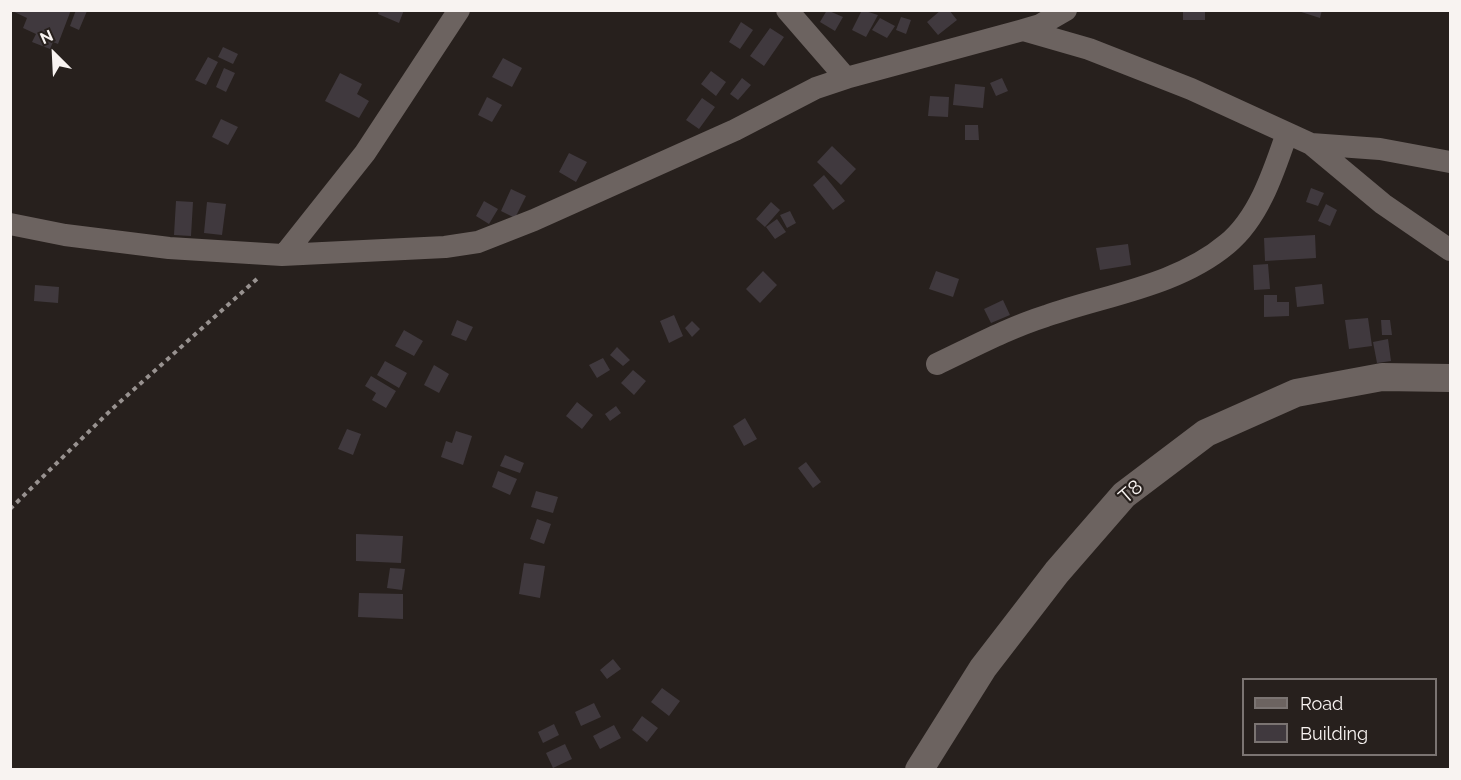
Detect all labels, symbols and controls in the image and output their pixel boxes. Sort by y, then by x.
north arrow [24,24,84,84]
text: N [37,26,56,48]
street label: T8 [1114,475,1148,509]
legend [1242,678,1437,756]
text: Road [1300,693,1343,714]
text: Building [1300,723,1368,744]

